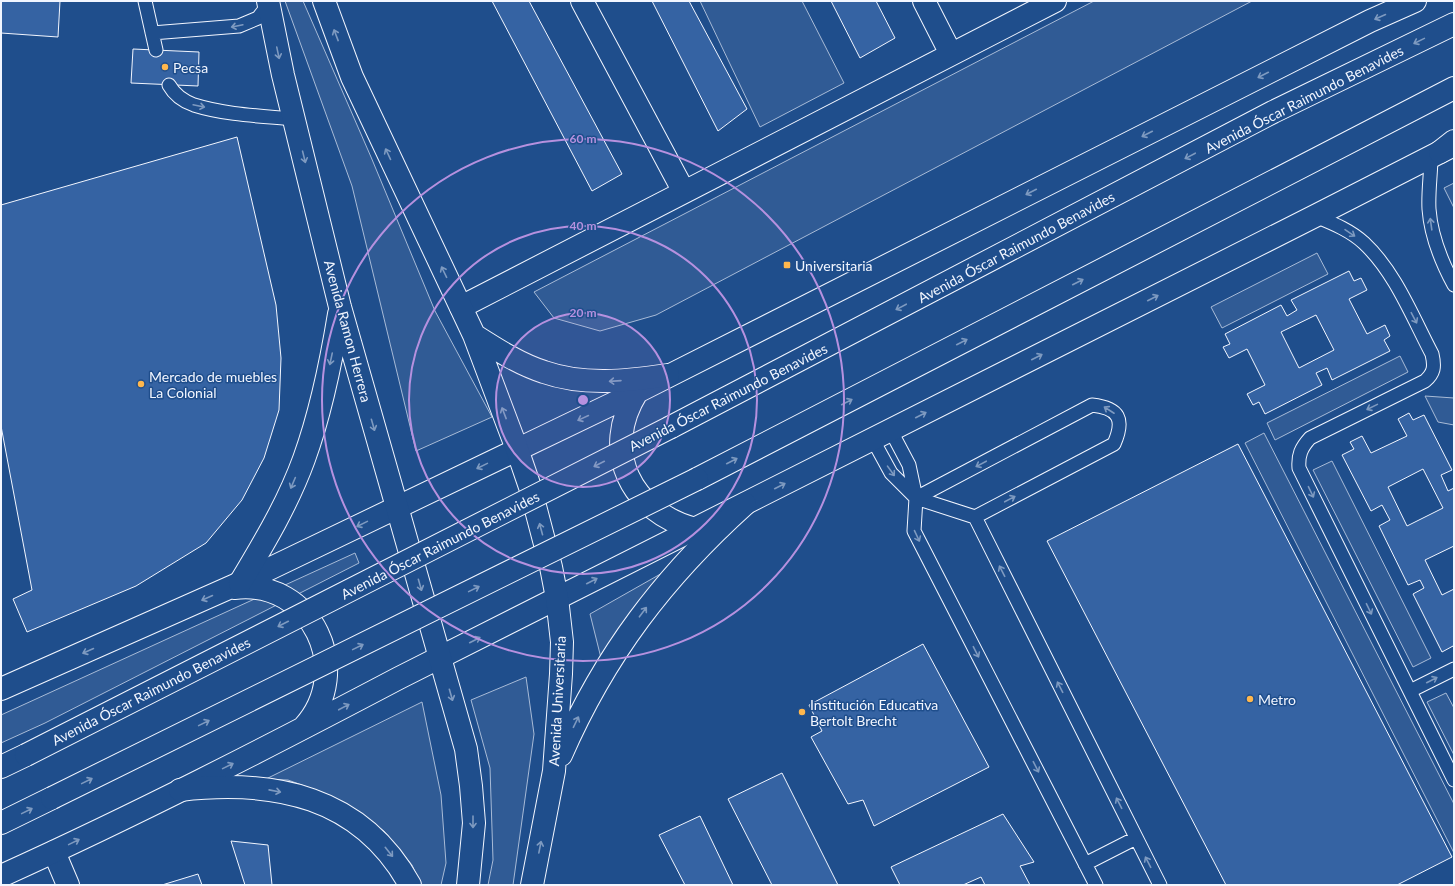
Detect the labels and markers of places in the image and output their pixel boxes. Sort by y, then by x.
place label: Pecsa [173,59,208,76]
marker: Pecsa [160,62,170,72]
place label: Universitaria [795,257,873,274]
marker: Universitaria [782,260,792,270]
place label: Mercado de muebles La Colonial [149,368,277,401]
marker: Mercado de muebles La Colonial [136,379,146,389]
centre of rings [576,393,590,407]
place label: Metro [1258,691,1296,708]
marker: Metro [1245,694,1255,704]
place label: Institución Educativa Bertolt Brecht [810,696,938,729]
marker: Institución Educativa Bertolt Brecht [797,707,807,717]

